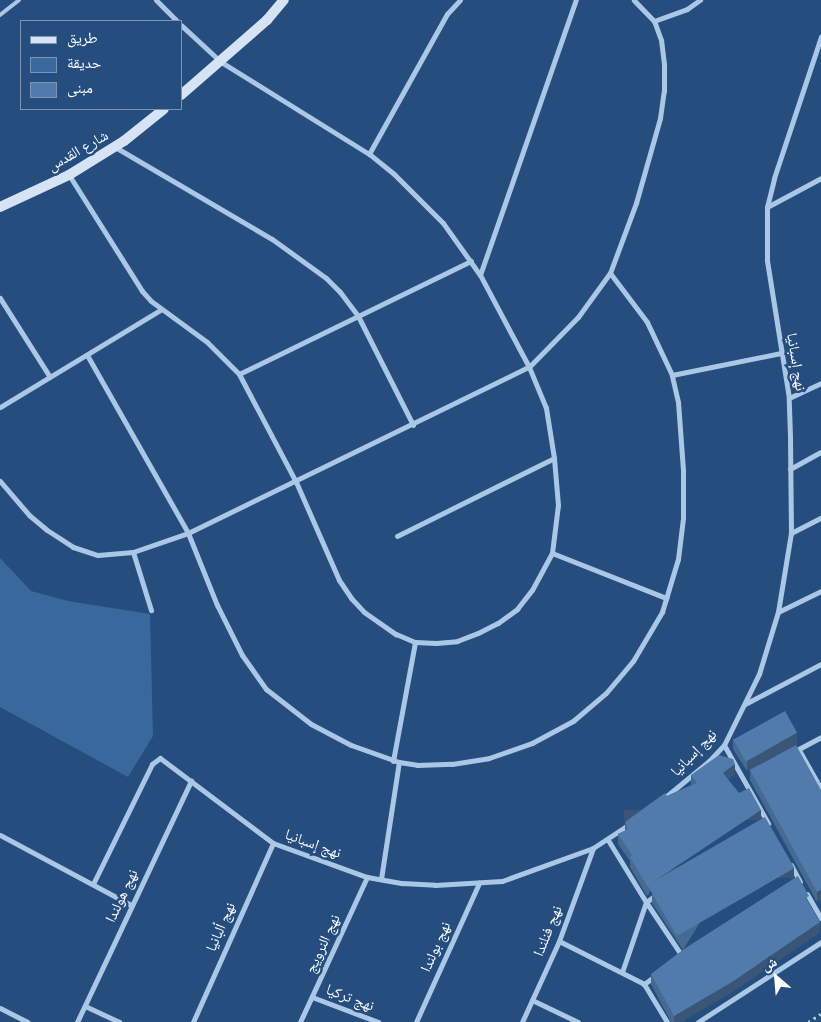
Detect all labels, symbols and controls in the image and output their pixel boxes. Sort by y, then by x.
legend [20,20,182,110]
text: طريق [67,29,98,47]
text: حديقة [67,54,101,72]
text: مبنى [67,79,93,97]
street label: شارع القدس [44,126,112,176]
street label: نهج إسبانيا [783,332,809,392]
street label: نهج إسبانيا [667,726,721,780]
street label: نهج إسبانيا [282,826,344,862]
street label: نهج هولندا [102,867,142,925]
street label: نهج ألبانيا [202,900,240,954]
street label: نهج فنلندا [530,903,566,959]
street label: نهج النرويج [302,912,344,976]
street label: نهج بولندا [417,919,455,975]
north arrow [751,952,801,1002]
text: ش [759,953,779,974]
street label: نهج تركيا [323,981,377,1015]

